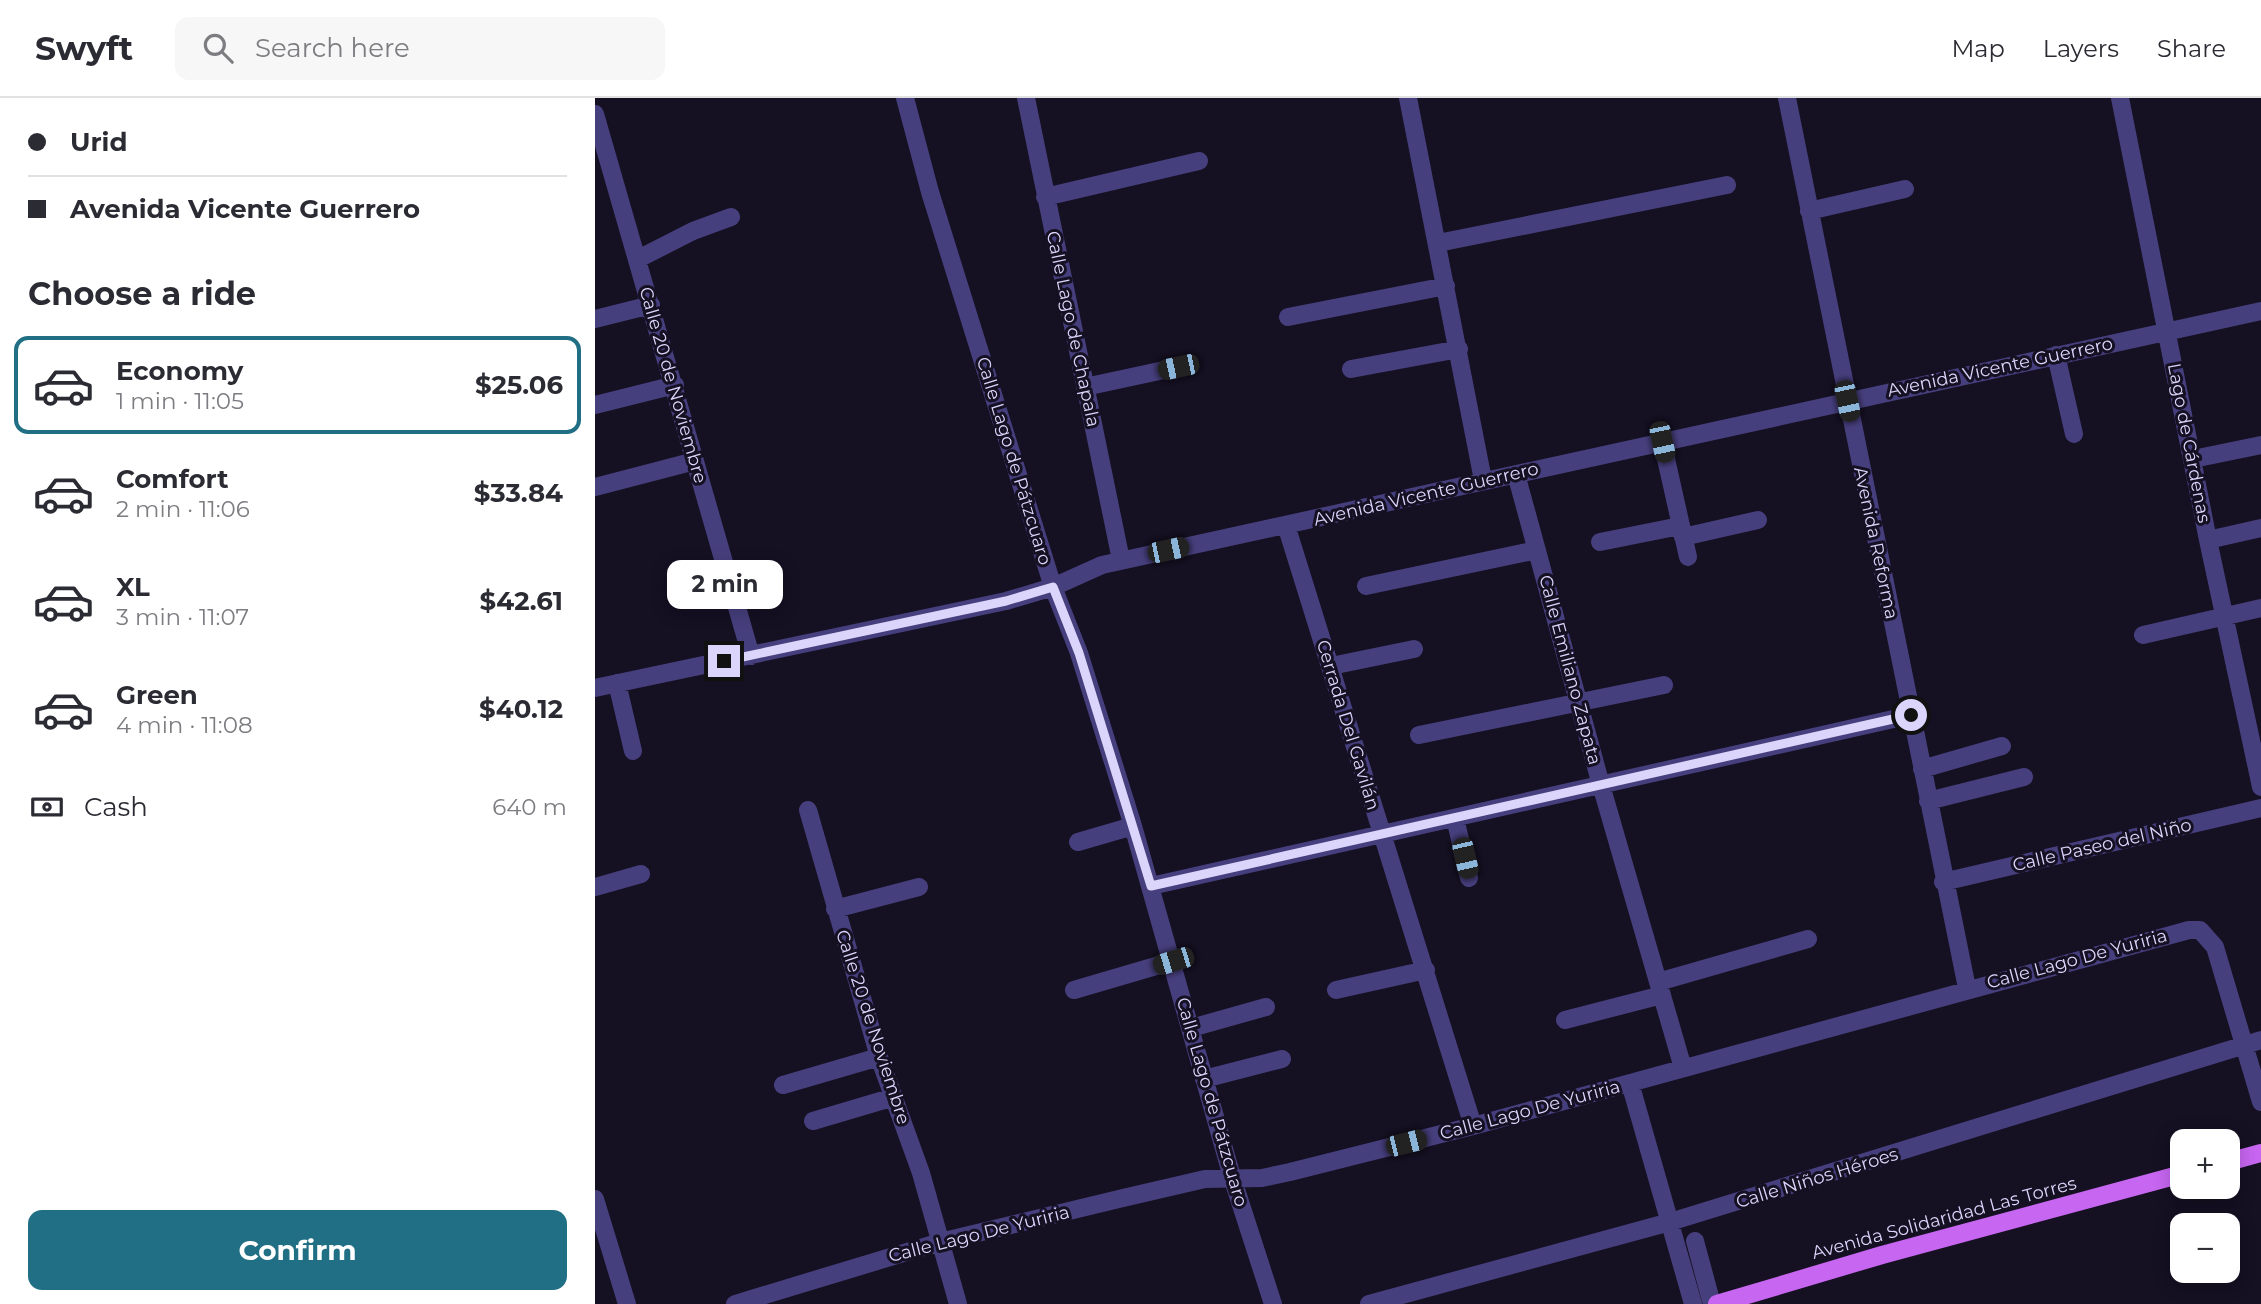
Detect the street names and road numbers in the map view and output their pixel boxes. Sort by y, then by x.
street label: Calle Lago de Chapala [1041,229,1105,429]
street label: Calle 20 de Noviembre [634,284,712,486]
street label: Avenida Vicente Guerrero [1885,332,2115,402]
street label: Calle Lago de Pátzcuaro [972,354,1056,568]
street label: Lago de Cárdenas [2163,361,2215,525]
street label: Avenida Vicente Guerrero [1311,457,1541,531]
street label: Avenida Reforma [1849,465,1903,621]
street label: Calle Emiliano Zapata [1534,573,1606,767]
street label: Cerrada Del Gavilán [1312,637,1384,813]
street label: Calle Paseo del Niño [2010,814,2194,876]
street label: Calle Lago De Yuriria [1984,924,2170,994]
street label: Calle 20 de Noviembre [831,927,915,1127]
street label: Calle Lago de Pátzcuaro [1172,995,1252,1209]
street label: Calle Lago De Yuriria [1437,1075,1623,1145]
street label: Calle Niños Héroes [1733,1143,1901,1213]
street label: Avenida Solidaridad Las Torres [1809,1172,2079,1264]
street label: Calle Lago De Yuriria [886,1201,1072,1267]

